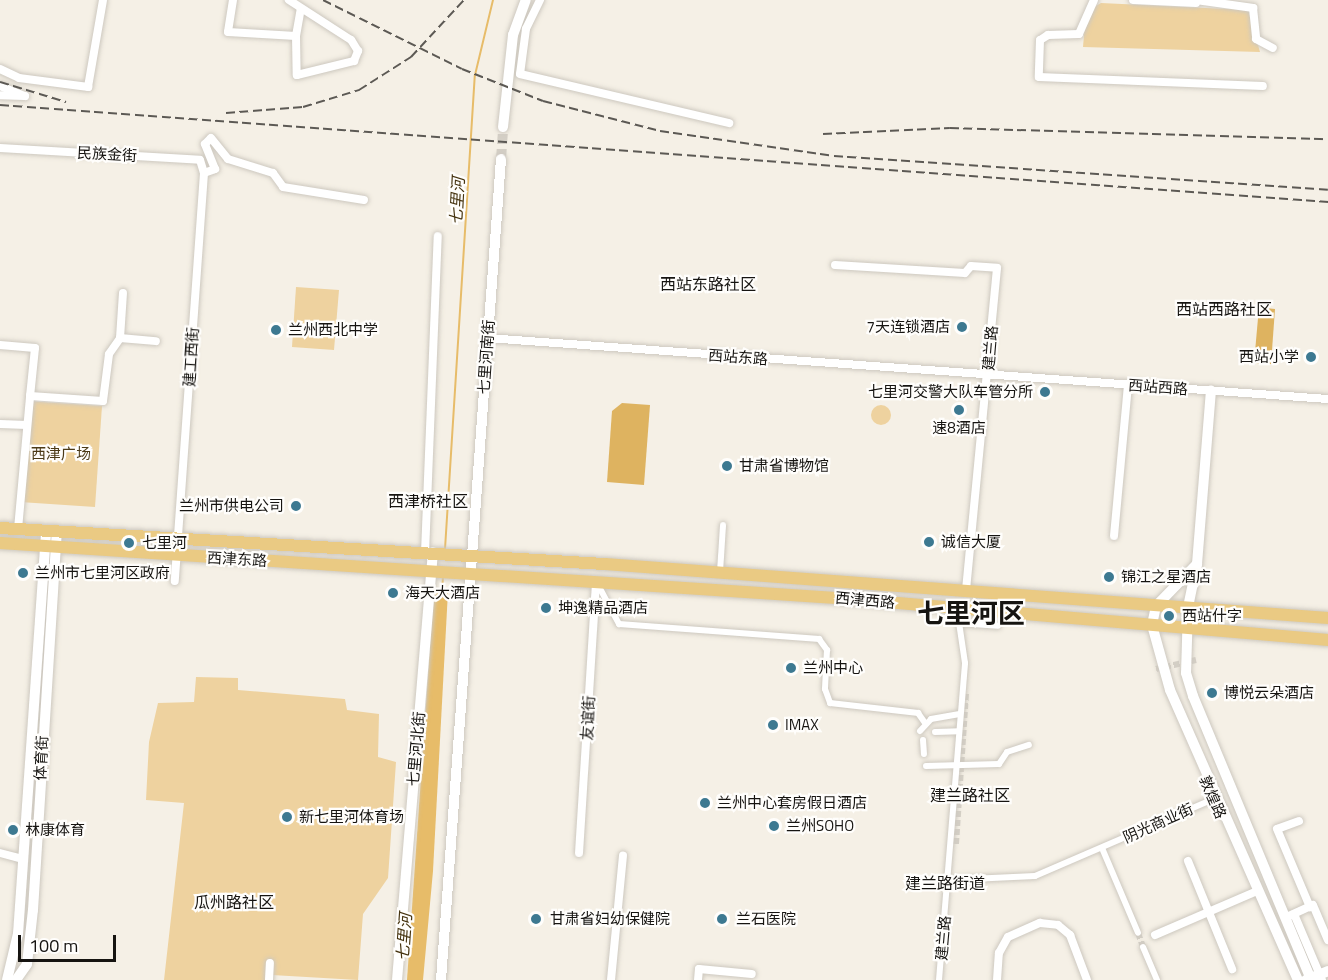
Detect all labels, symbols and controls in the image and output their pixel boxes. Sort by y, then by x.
street label: 民族金街 [77,143,137,165]
water label: 七里河 [446,177,468,225]
district label: 西站东路社区 [660,274,756,294]
district label: 西站西路社区 [1176,299,1272,319]
place label: 7天连锁酒店 [867,318,950,336]
street label: 七里河南街 [474,319,498,395]
marker: 7天连锁酒店 [955,320,969,334]
place label: 兰州西北中学 [288,321,378,339]
marker: 兰州西北中学 [269,323,283,337]
street label: 建兰路 [979,325,1001,371]
street label: 建工西街 [180,326,202,388]
street label: 西站东路 [707,346,769,368]
place label: 西站小学 [1239,348,1299,366]
marker: 西站小学 [1304,350,1318,364]
street label: 西站西路 [1127,376,1189,398]
place label: 七里河交警大队车管分所 [868,383,1033,401]
marker: 七里河交警大队车管分所 [1038,385,1052,399]
marker: 速8酒店 [952,403,966,417]
place label: 速8酒店 [932,419,986,437]
park label: 西津广场 [31,445,91,463]
place label: 甘肃省博物馆 [739,457,829,475]
marker: 甘肃省博物馆 [720,459,734,473]
district label: 西津桥社区 [388,491,468,511]
place label: 兰州市供电公司 [179,497,284,515]
marker: 兰州市供电公司 [289,499,303,513]
place label: 诚信大厦 [941,533,1001,551]
marker: 七里河 [120,534,138,552]
place label: 七里河 [142,534,187,552]
marker: 诚信大厦 [922,535,936,549]
street label: 西津东路 [207,548,267,570]
place label: 兰州市七里河区政府 [35,564,170,582]
marker: 兰州市七里河区政府 [16,566,30,580]
place label: 锦江之星酒店 [1121,568,1211,586]
marker: 锦江之星酒店 [1102,570,1116,584]
place label: 海天大酒店 [405,584,480,602]
marker: 海天大酒店 [386,586,400,600]
street label: 西津西路 [834,588,896,612]
district label: 七里河区 [917,597,1025,629]
place label: 坤逸精品酒店 [558,599,648,617]
marker: 坤逸精品酒店 [539,601,553,615]
marker: 西站什字 [1160,607,1178,625]
place label: 西站什字 [1182,607,1242,625]
place label: 兰州中心 [803,659,863,677]
marker: 兰州中心 [784,661,798,675]
place label: 博悦云朵酒店 [1224,684,1314,702]
marker: 博悦云朵酒店 [1205,686,1219,700]
street label: 友谊街 [578,695,598,741]
street label: 七里河北街 [404,711,428,787]
place label: IMAX [785,716,819,734]
marker: IMAX [766,718,780,732]
street label: 体育街 [31,735,51,781]
street label: 敦煌路 [1196,773,1230,821]
district label: 建兰路社区 [930,785,1010,805]
place label: 兰州中心套房假日酒店 [717,794,867,812]
marker: 兰州中心套房假日酒店 [698,796,712,810]
street label: 阴光商业街 [1120,800,1196,846]
place label: 新七里河体育场 [299,808,404,826]
marker: 新七里河体育场 [280,810,294,824]
place label: 兰州SOHO [786,817,854,835]
marker: 兰州SOHO [767,819,781,833]
place label: 林康体育 [25,821,85,839]
marker: 林康体育 [6,823,20,837]
district label: 建兰路街道 [905,873,985,893]
district label: 瓜州路社区 [194,892,274,912]
marker: 甘肃省妇幼保健院 [527,910,545,928]
place label: 甘肃省妇幼保健院 [550,910,670,928]
marker: 兰石医院 [713,910,731,928]
place label: 兰石医院 [736,910,796,928]
water label: 七里河 [393,912,415,962]
street label: 建兰路 [932,915,954,961]
scale bar [21,923,118,961]
text: 100 m [29,932,78,959]

